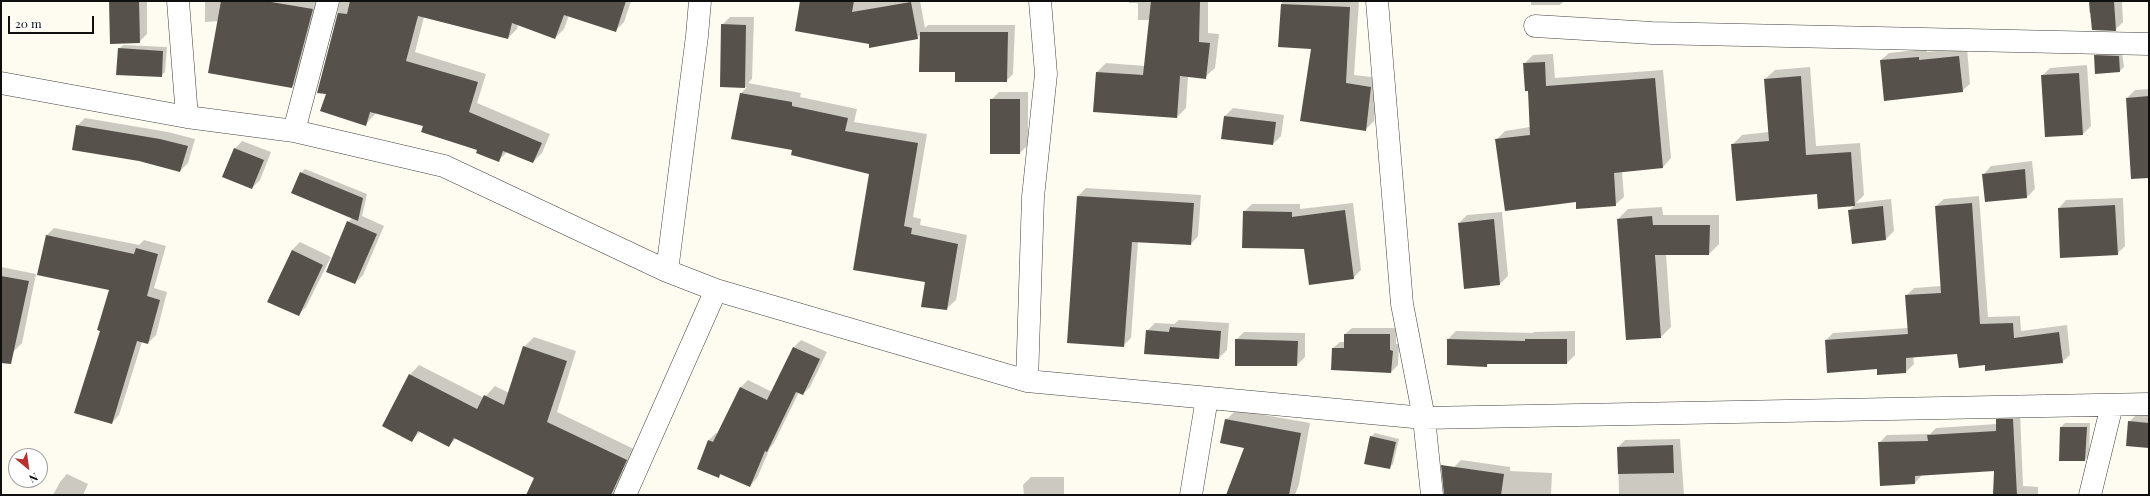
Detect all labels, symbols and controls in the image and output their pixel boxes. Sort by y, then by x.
scale bar [10,8,96,34]
text: 20 m [15,15,42,31]
north arrow [8,448,48,488]
text: N [26,470,41,487]

